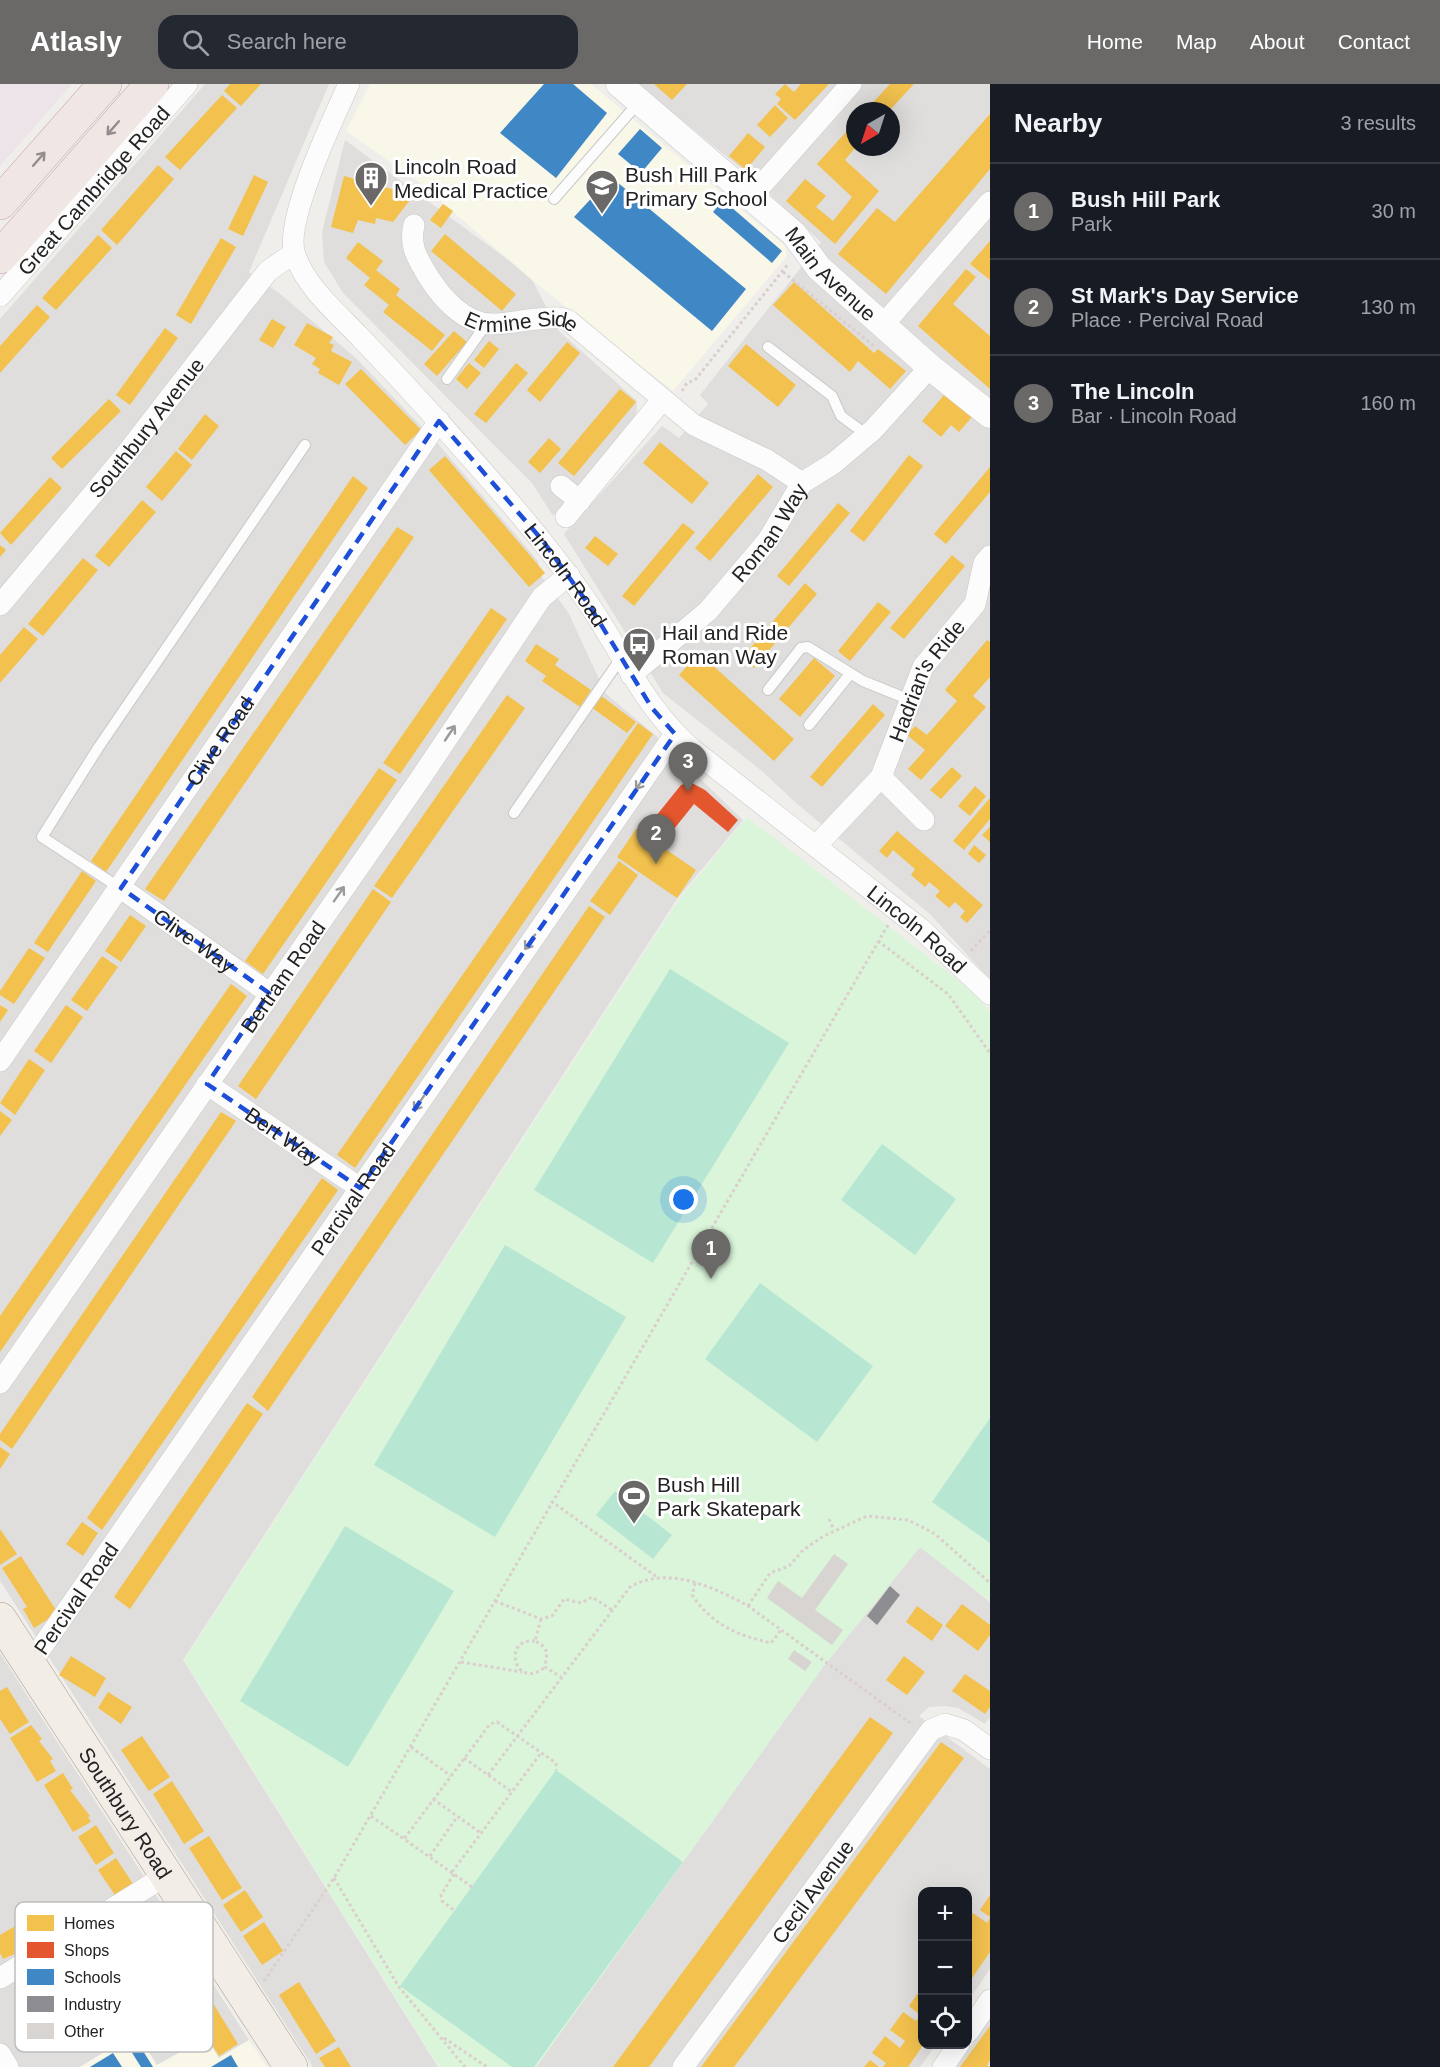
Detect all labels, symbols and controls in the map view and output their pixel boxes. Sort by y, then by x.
search box [158,15,578,69]
text: Atlasly [30,26,122,57]
icon: search [179,26,212,59]
text: Search here [227,29,347,54]
text: Home [1087,30,1143,53]
text: Map [1176,30,1217,53]
text: About [1250,30,1305,53]
text: Contact [1338,30,1410,53]
street label: Great Cambridge Road [13,101,174,279]
north arrow [846,102,900,156]
text: Nearby [1014,108,1102,138]
text: 3 results [1340,112,1416,134]
one-way arrow [107,120,120,136]
one-way arrow [32,152,46,167]
place label: Lincoln Road Medical Practice [394,155,548,202]
building icon: Lincoln Road Medical Practice [353,160,389,207]
place label: Bush Hill Park Primary School [625,163,767,210]
school or university icon: Bush Hill Park Primary School [584,168,620,215]
text: Bush Hill Park [1071,187,1220,212]
text: 1 [1028,200,1039,222]
text: 30 m [1372,200,1416,222]
text: Park [1071,213,1112,235]
street label: Main Avenue [781,222,881,325]
text: St Mark's Day Service [1071,283,1299,308]
text: 2 [1028,296,1039,318]
text: 130 m [1360,296,1416,318]
street label: Ermine Side [461,306,584,336]
text: Place · Percival Road [1071,309,1263,331]
street label: Southbury Avenue [84,353,208,502]
text: The Lincoln [1071,379,1194,404]
text: 3 [1028,392,1039,414]
text: 160 m [1360,392,1416,414]
text: Bar · Lincoln Road [1071,405,1237,427]
street label: Roman Way [727,478,811,586]
street label: Lincoln Road [520,518,612,631]
street label: Hadrian's Ride [884,615,969,745]
place label: Hail and Ride Roman Way [662,621,788,668]
bus stop icon: Hail and Ride Roman Way [621,626,657,673]
street label: Clive Road [181,692,258,790]
one-way arrow [444,726,456,742]
pin: 3 [668,742,708,792]
one-way arrow [635,774,647,790]
pin: 2 [636,814,676,864]
street label: Lincoln Road [863,880,971,977]
one-way arrow [333,886,345,902]
street label: Clive Way [150,904,240,977]
street label: Bertram Road [236,916,329,1037]
one-way arrow [524,934,536,950]
one-way arrow [413,1094,425,1110]
street label: Bert Way [241,1102,325,1170]
street label: Percival Road [306,1139,399,1259]
your location [669,1185,698,1214]
pin: 1 [692,1230,730,1279]
place label: Bush Hill Park Skatepark [657,1473,801,1520]
sports icon: Bush Hill Park Skatepark [616,1478,652,1525]
street label: Percival Road [29,1538,122,1659]
street label: Southbury Road [75,1743,177,1883]
street label: Cecil Avenue [767,1835,858,1947]
map controls [918,1887,972,2049]
button: + [918,1887,972,1941]
legend [15,1902,213,2052]
text: Homes [64,1915,115,1932]
button: − [918,1941,972,1995]
text: Shops [64,1942,109,1959]
text: Schools [64,1969,121,1986]
button: locate [918,1995,972,2049]
text: Industry [64,1996,121,2013]
text: Other [64,2023,105,2040]

